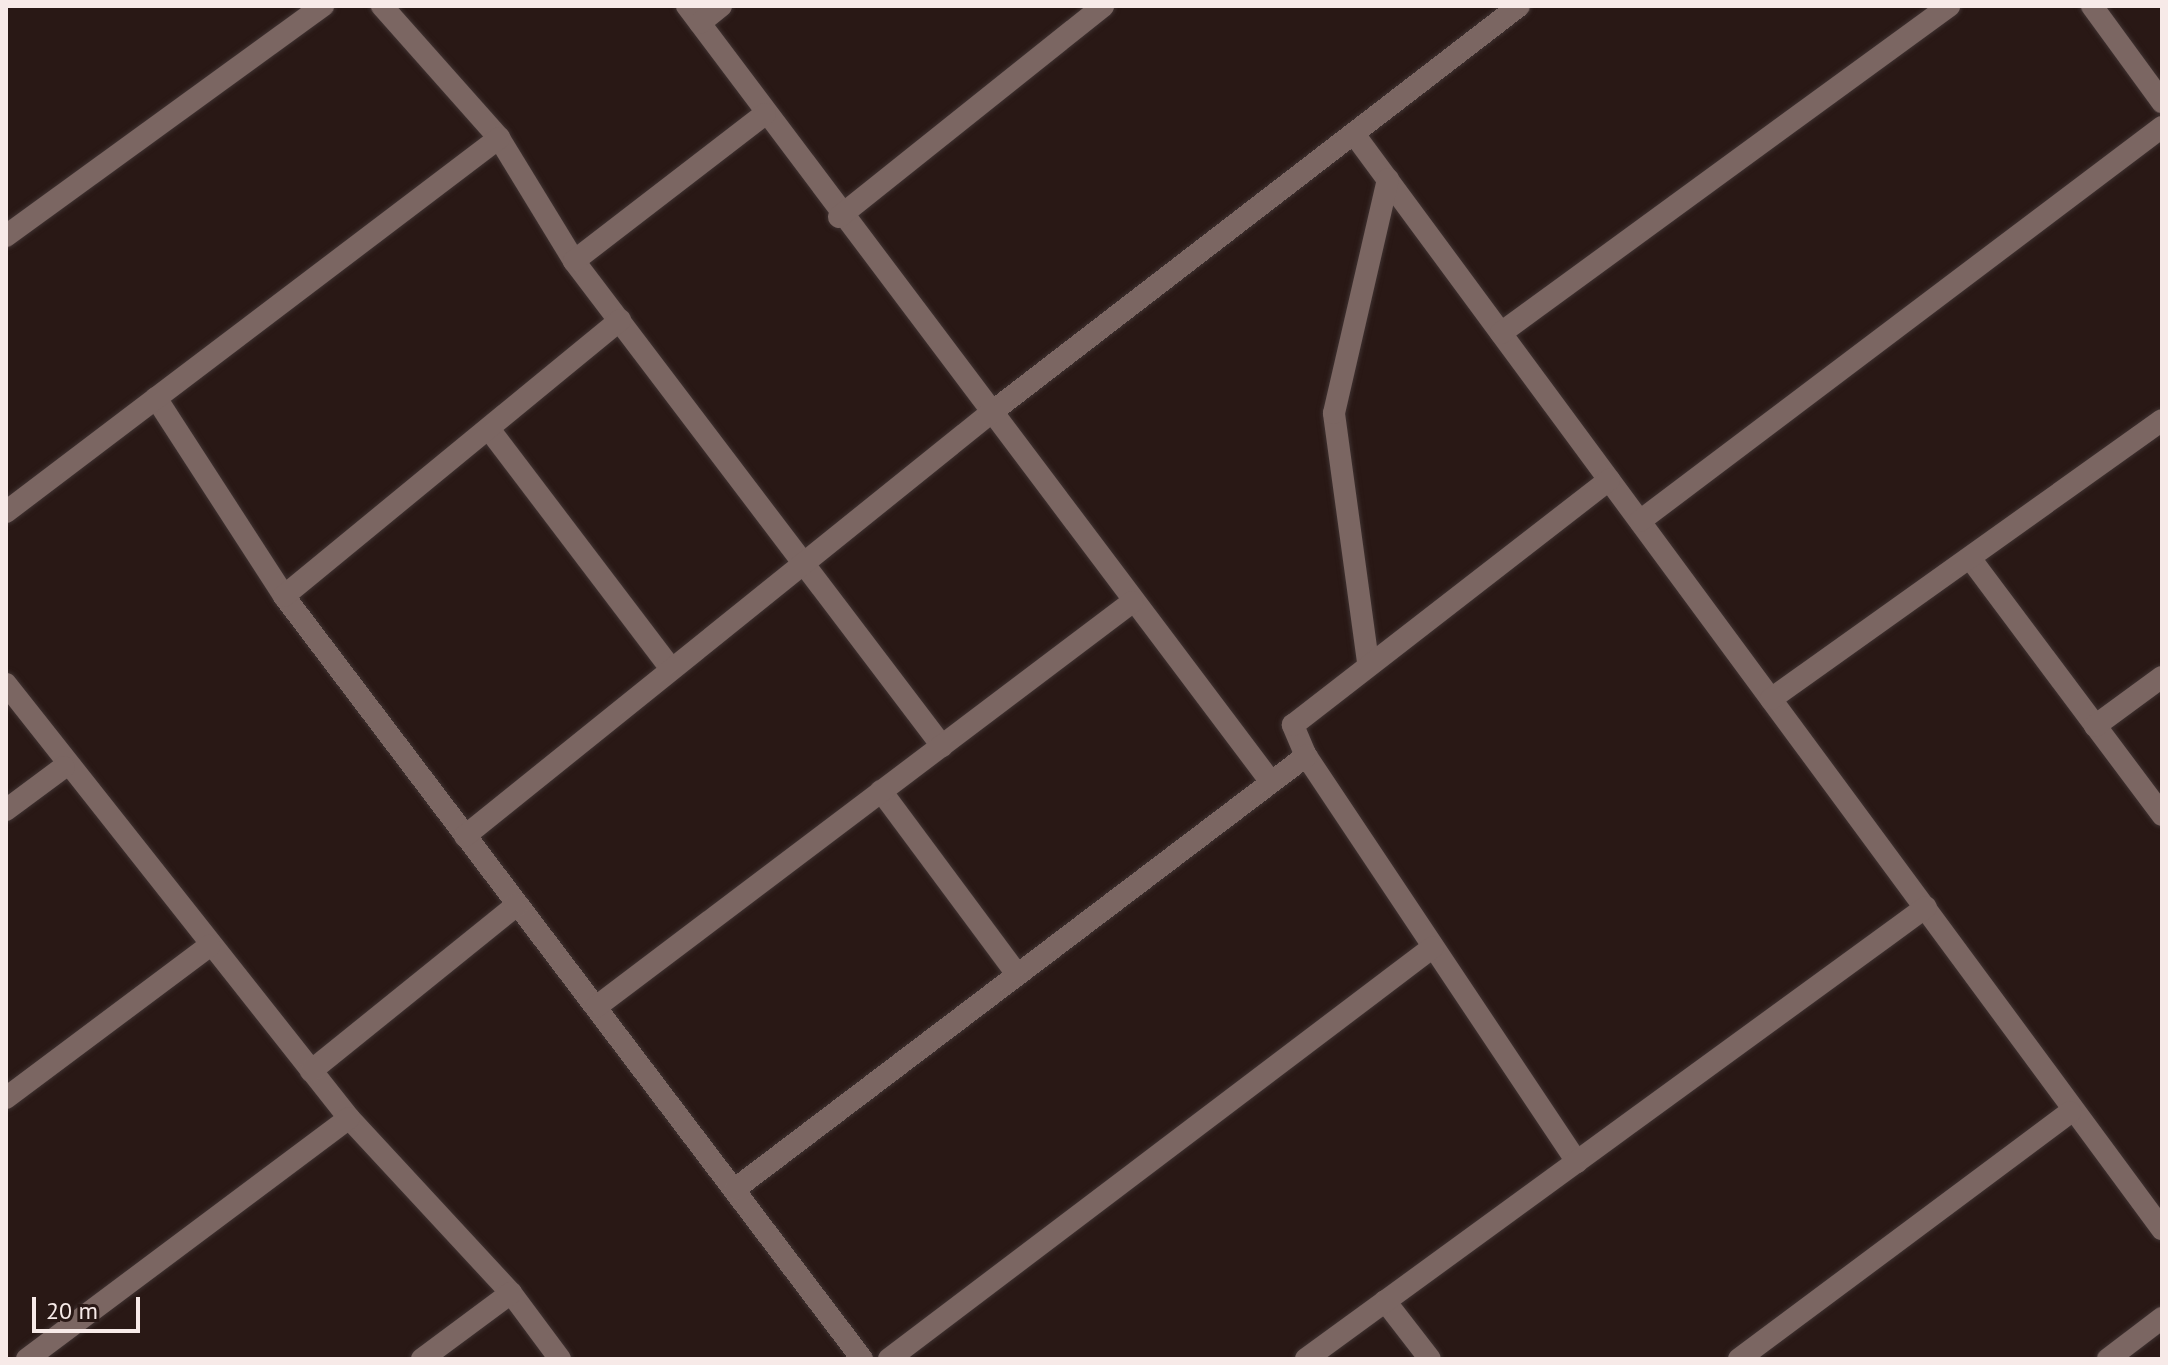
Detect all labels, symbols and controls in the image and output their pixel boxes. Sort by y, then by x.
scale bar [36,1281,144,1331]
text: 20 m [46,1295,98,1326]

